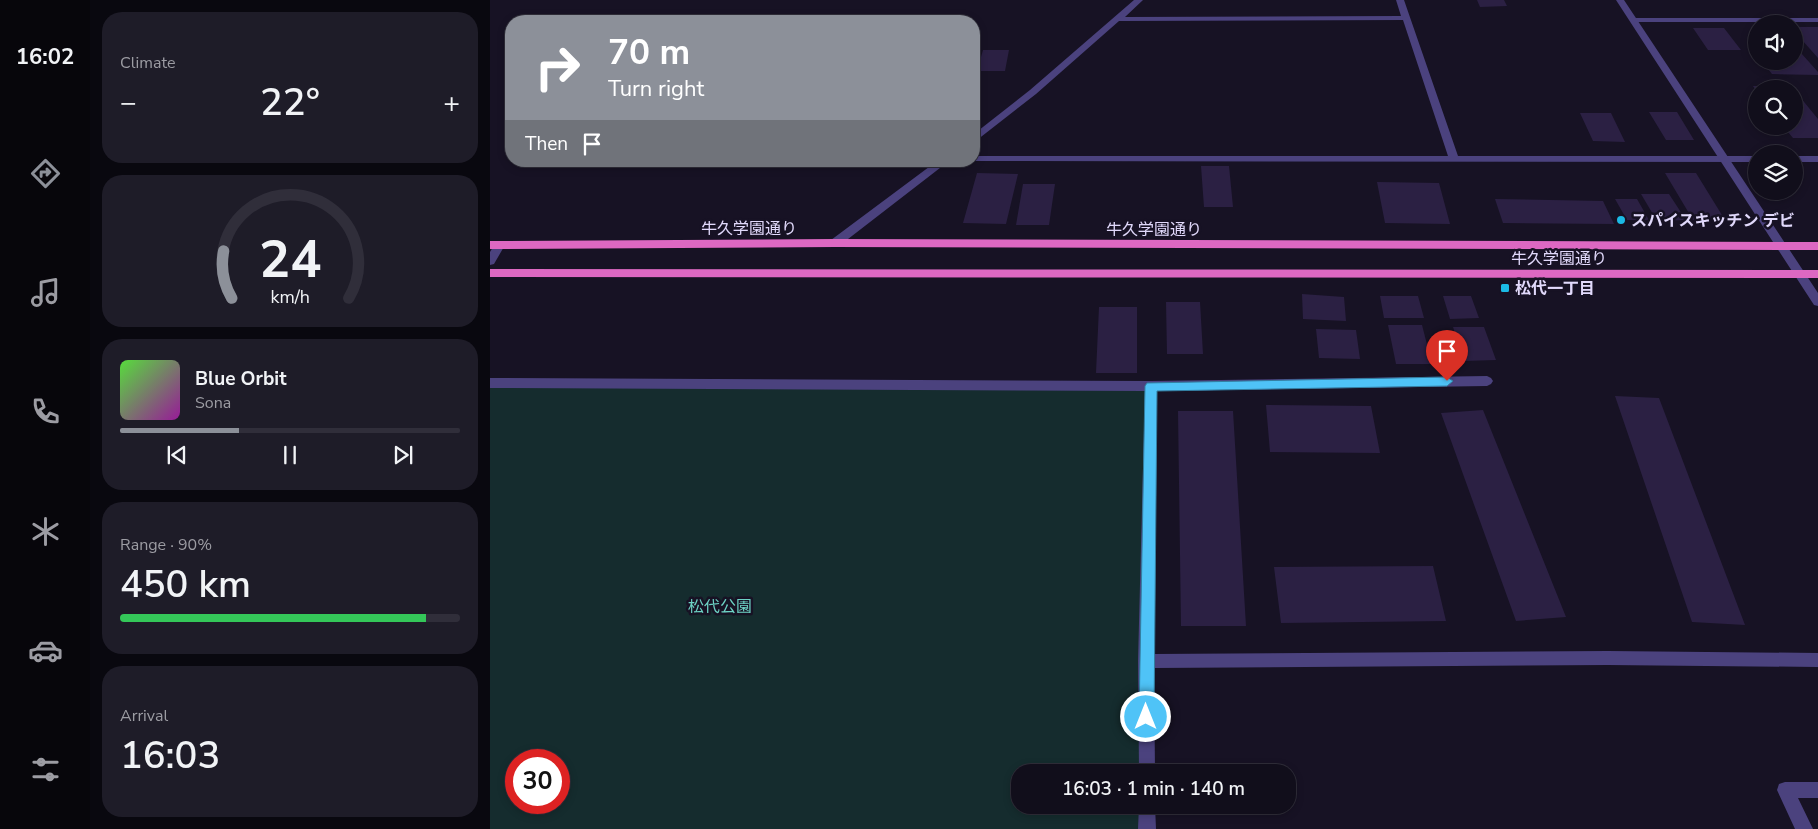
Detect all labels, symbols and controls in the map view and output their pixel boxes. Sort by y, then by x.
map controls [1748,15,1803,200]
button: sound [1748,15,1803,70]
text: 70 m [608,29,690,76]
icon: right [525,35,590,100]
text: 16:02 [16,42,74,72]
text: Climate [120,52,175,74]
text: Turn right [608,74,704,104]
text: 22° [260,77,320,128]
button: search [1748,80,1803,135]
text: − [120,84,137,122]
text: + [443,84,460,122]
icon: arrive [578,130,606,158]
text: Then [525,131,568,157]
button: layers [1748,145,1803,200]
icon: directions [28,156,63,191]
place label: スパイスキッチン デビ [1631,210,1795,232]
marker: スパイスキッチン デビ [1615,214,1627,226]
street label: 牛久学園通り [701,218,797,240]
street label: 牛久学園通り [1106,219,1202,241]
text: 24 [259,224,321,295]
street label: 牛久学園通り [1511,248,1607,270]
icon: music [28,275,63,310]
place label: 松代一丁目 [1515,278,1595,300]
marker: 松代一丁目 [1499,282,1511,294]
text: km/h [270,285,310,309]
pin [1426,330,1468,381]
icon: arrive [1433,337,1461,365]
text: Blue Orbit [195,366,286,392]
text: Sona [195,392,231,414]
icon: phone [28,394,63,429]
icon: previous [163,441,191,469]
icon: pause [276,441,304,469]
icon: next [389,441,417,469]
icon: climate [28,514,63,549]
text: Range · 90% [120,534,212,556]
text: 450 km [120,559,251,610]
park label: 松代公園 [688,596,752,618]
icon: car [28,633,63,668]
position arrow [1119,690,1171,742]
text: Arrival [120,705,168,727]
text: 16:03 [120,730,220,781]
speed limit sign: 30 [505,749,570,814]
icon: filters [28,752,63,787]
text: 16:03 · 1 min · 140 m [1062,776,1245,802]

